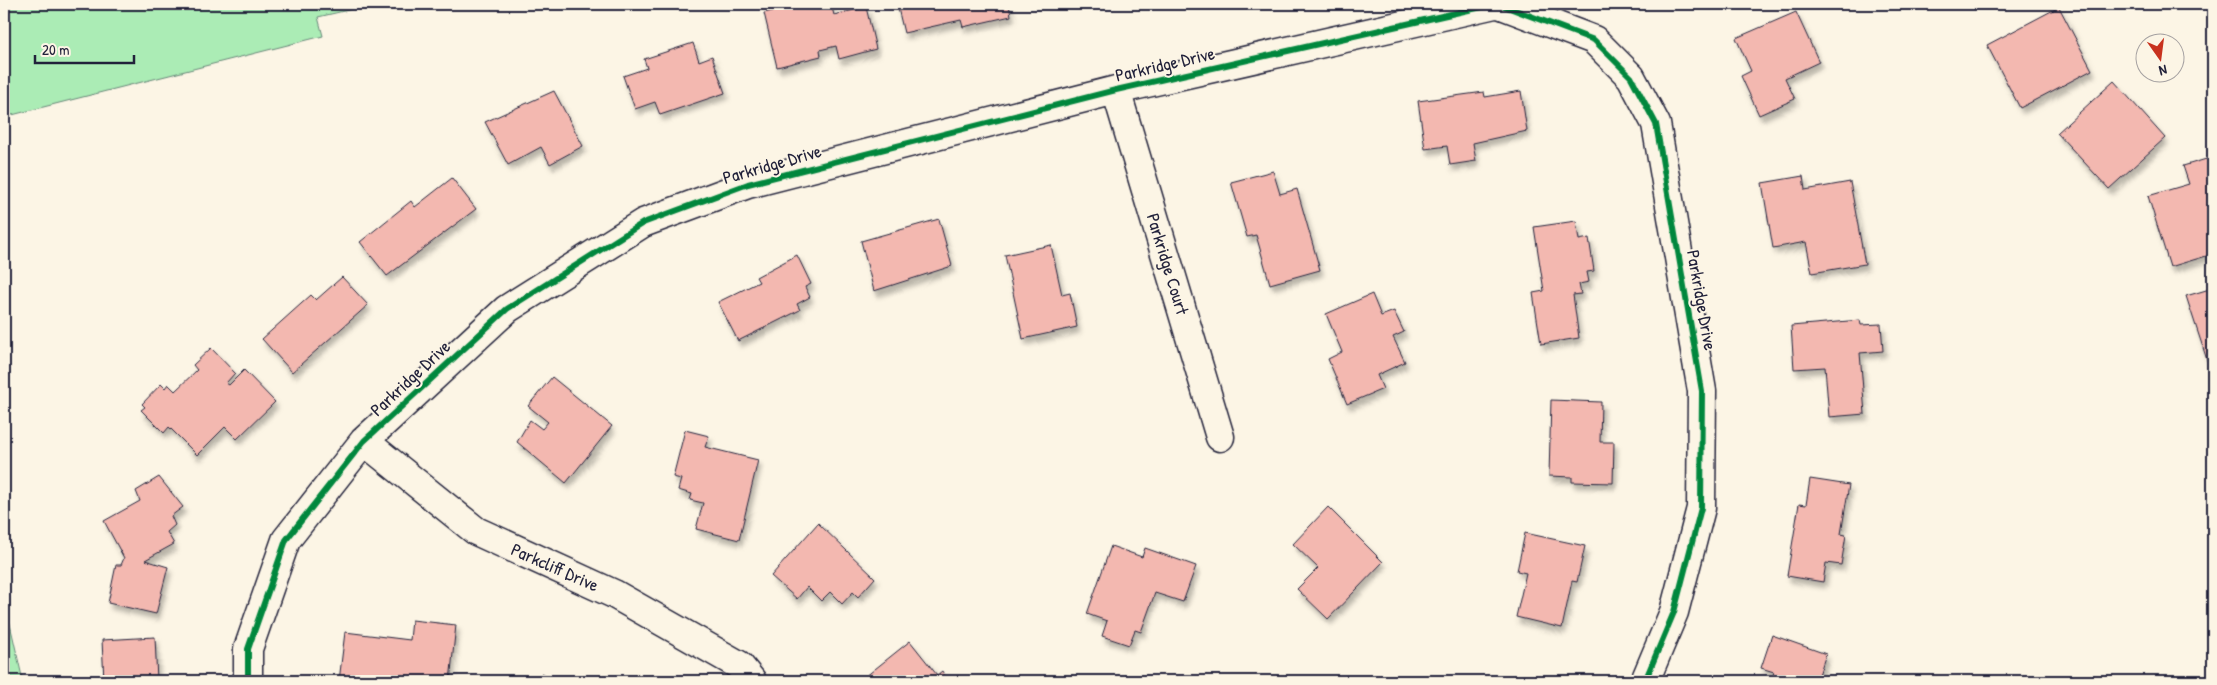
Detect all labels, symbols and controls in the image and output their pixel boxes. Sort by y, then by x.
scale bar [35,32,134,64]
north arrow [2134,32,2184,82]
text: 20 m [42,39,69,60]
street label: Parkridge Drive [1113,40,1217,88]
text: N [2157,61,2169,81]
street label: Parkridge Drive [720,138,824,190]
street label: Parkridge Court [1141,210,1196,319]
street label: Parkridge Drive [1681,248,1723,352]
street label: Parkridge Drive [364,334,456,422]
street label: Parkcliff Drive [507,537,603,597]

